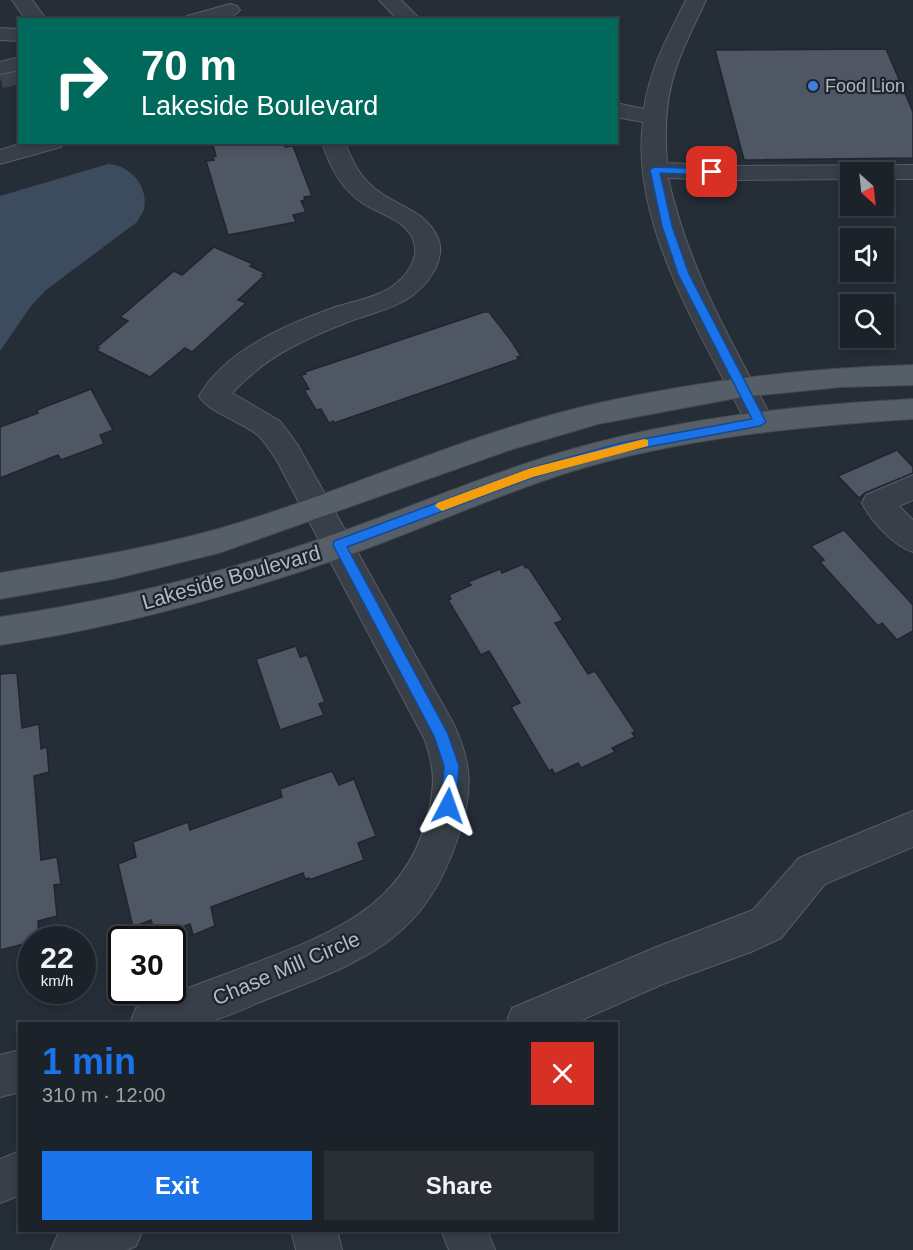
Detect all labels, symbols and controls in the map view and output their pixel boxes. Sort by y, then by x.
icon: right [42,42,120,120]
text: 70 m [141,42,237,89]
place label: Food Lion [825,76,905,96]
marker: Food Lion [806,79,820,93]
text: Lakeside Boulevard [141,91,378,121]
pin [686,146,737,197]
icon: arrive [695,155,728,188]
north arrow [840,162,894,216]
map controls [840,162,894,348]
button: sound [840,228,894,282]
button: search [840,294,894,348]
street label: Lakeside Boulevard [139,541,323,613]
position arrow [416,774,480,838]
speed limit sign: 30 [108,926,186,1004]
street label: Chase Mill Circle [209,927,363,1009]
text: 22 [40,941,74,974]
text: km/h [41,972,73,989]
text: 1 min [42,1041,136,1082]
button: close [531,1042,594,1105]
text: 310 m · 12:00 [42,1084,165,1106]
button: Exit [42,1151,312,1220]
button: Share [324,1151,594,1220]

